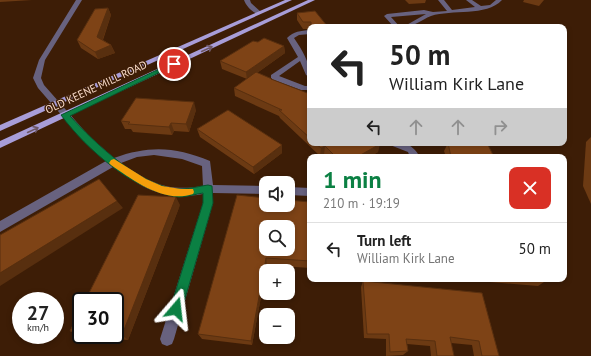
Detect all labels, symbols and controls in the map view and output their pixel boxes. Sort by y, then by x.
text: 50 m [389,36,450,73]
icon: left [323,40,375,92]
one-way arrow [201,45,213,52]
pin [157,47,191,81]
icon: arrive [163,53,185,75]
street label: OLD KEENE MILL ROAD [43,57,149,117]
text: William Kirk Lane [389,72,524,95]
icon: left [363,116,385,138]
icon: ahead [405,116,427,138]
icon: ahead [447,116,469,138]
icon: right [489,116,511,138]
one-way arrow [26,126,38,133]
text: 1 min [323,164,382,195]
button: close [509,167,551,209]
map controls [259,176,295,344]
button: sound [259,176,295,212]
text: 210 m · 19:19 [323,195,400,212]
button: search [259,220,295,256]
text: Turn left [357,231,411,250]
icon: left [323,238,345,260]
text: 50 m [518,239,551,258]
text: William Kirk Lane [357,250,455,267]
button: + [259,264,295,300]
position arrow [155,288,197,330]
speed limit sign: 30 [72,292,124,344]
text: 27 [27,300,49,326]
button: − [259,308,295,344]
text: km/h [27,321,49,334]

